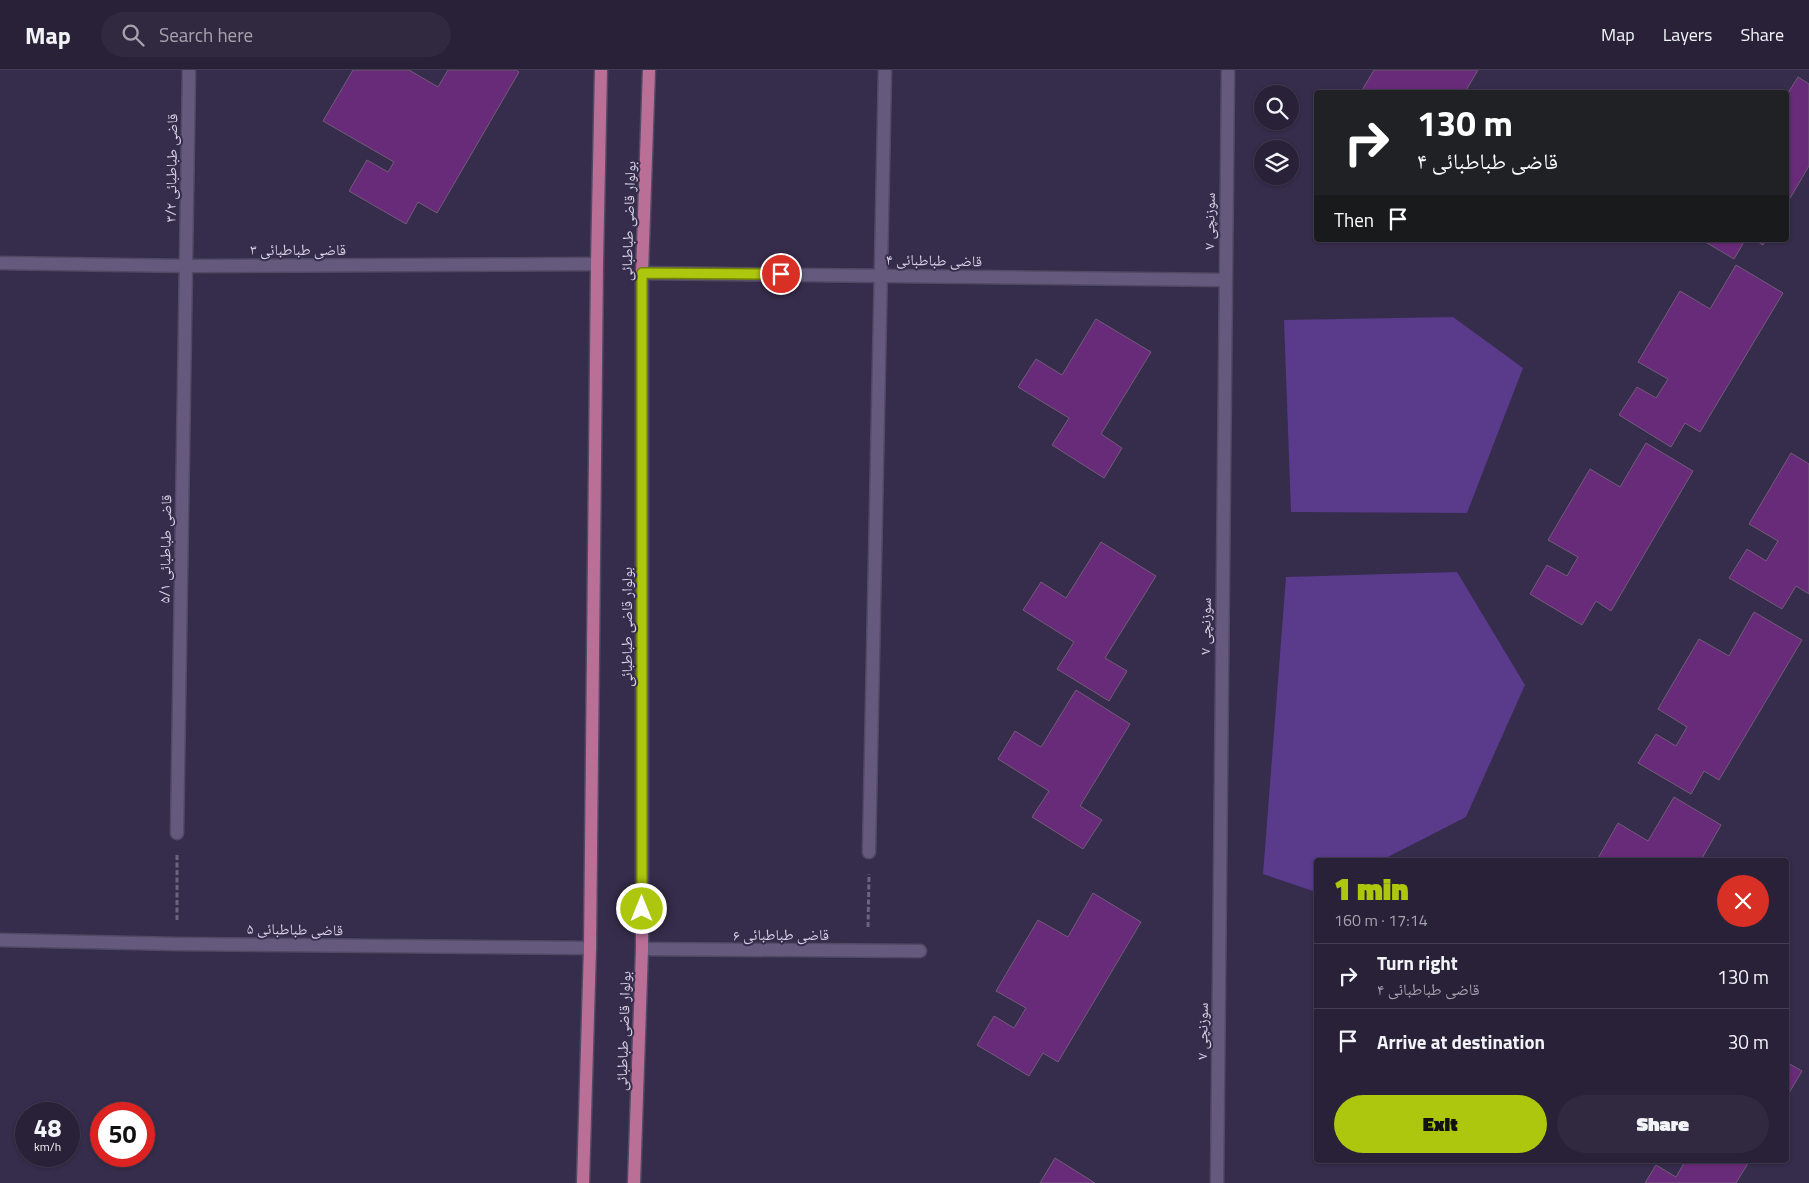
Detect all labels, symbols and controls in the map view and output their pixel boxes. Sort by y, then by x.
search box [101,12,451,57]
text: Map [25,17,71,53]
text: Search here [159,20,253,49]
icon: search [119,21,147,49]
text: Map [1601,21,1635,48]
text: Layers [1663,21,1712,48]
text: Share [1740,21,1784,48]
map controls [1254,85,1299,185]
button: search [1254,85,1299,130]
text: 130 m [1417,96,1513,150]
icon: right [1334,110,1399,175]
street label: قاضی طباطبائی ۳/۲ [159,113,183,223]
button: layers [1254,140,1299,185]
text: قاضی طباطبائی ۴ [1417,144,1558,178]
street label: بولوار قاضی طباطبائی [614,161,642,281]
street label: سوزنچی ۷ [1197,192,1221,250]
text: Then [1334,205,1374,234]
icon: arrive [1384,205,1412,233]
street label: قاضی طباطبائی ۳ [250,238,346,261]
street label: قاضی طباطبائی ۴ [886,248,982,272]
pin [760,253,802,295]
icon: arrive [767,260,795,288]
street label: قاضی طباطبائی ۵/۱ [153,494,177,604]
street label: بولوار قاضی طباطبائی [615,567,638,687]
street label: سوزنچی ۷ [1193,597,1217,655]
text: 1 min [1334,866,1409,912]
button: close [1717,875,1769,927]
position arrow [615,882,667,934]
text: 160 m · 17:14 [1334,908,1428,932]
street label: قاضی طباطبائی ۵ [247,917,343,941]
street label: قاضی طباطبائی ۶ [733,923,829,946]
text: Turn right [1377,948,1458,977]
icon: right [1334,962,1362,990]
text: 130 m [1717,962,1769,991]
street label: بولوار قاضی طباطبائی [609,971,637,1091]
text: قاضی طباطبائی ۴ [1377,977,1480,1001]
street label: سوزنچی ۷ [1190,1002,1214,1060]
icon: arrive [1334,1027,1362,1055]
text: Arrive at destination [1377,1027,1545,1056]
text: 30 m [1728,1027,1769,1056]
button: Exit [1334,1095,1547,1153]
button: Share [1557,1095,1769,1153]
speed limit sign: 50 [90,1102,155,1167]
text: 48 [33,1109,62,1147]
text: km/h [34,1137,61,1156]

